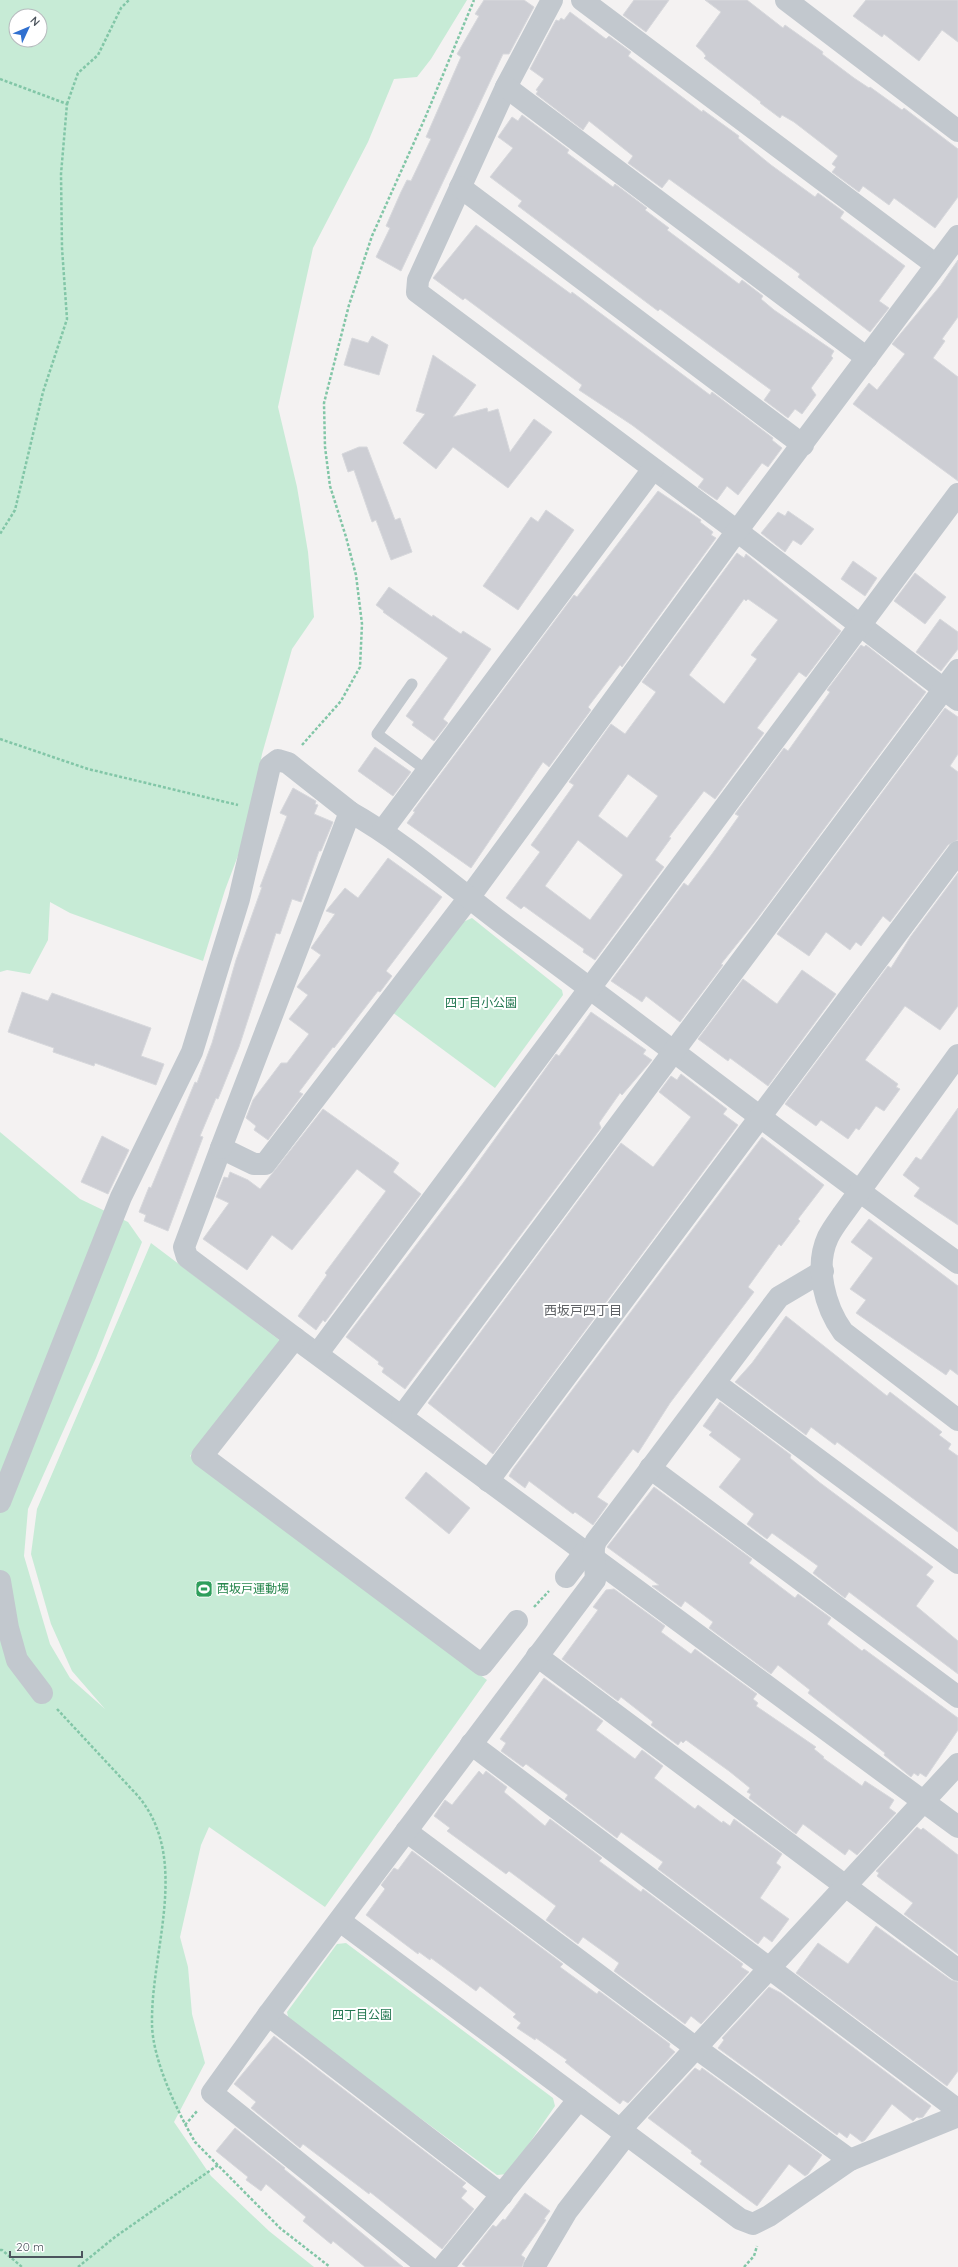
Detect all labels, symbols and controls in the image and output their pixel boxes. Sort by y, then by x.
north arrow [8,8,48,48]
text: N [27,13,43,29]
park label: 四丁目小公園 [445,995,517,1010]
district label: 西坂戸四丁目 [544,1302,622,1318]
sports icon: 西坂戸運動場 [194,1579,214,1599]
place label: 西坂戸運動場 [217,1581,289,1596]
park label: 四丁目公園 [332,2007,392,2022]
scale bar [10,2233,82,2259]
text: 20 m [16,2239,44,2254]

